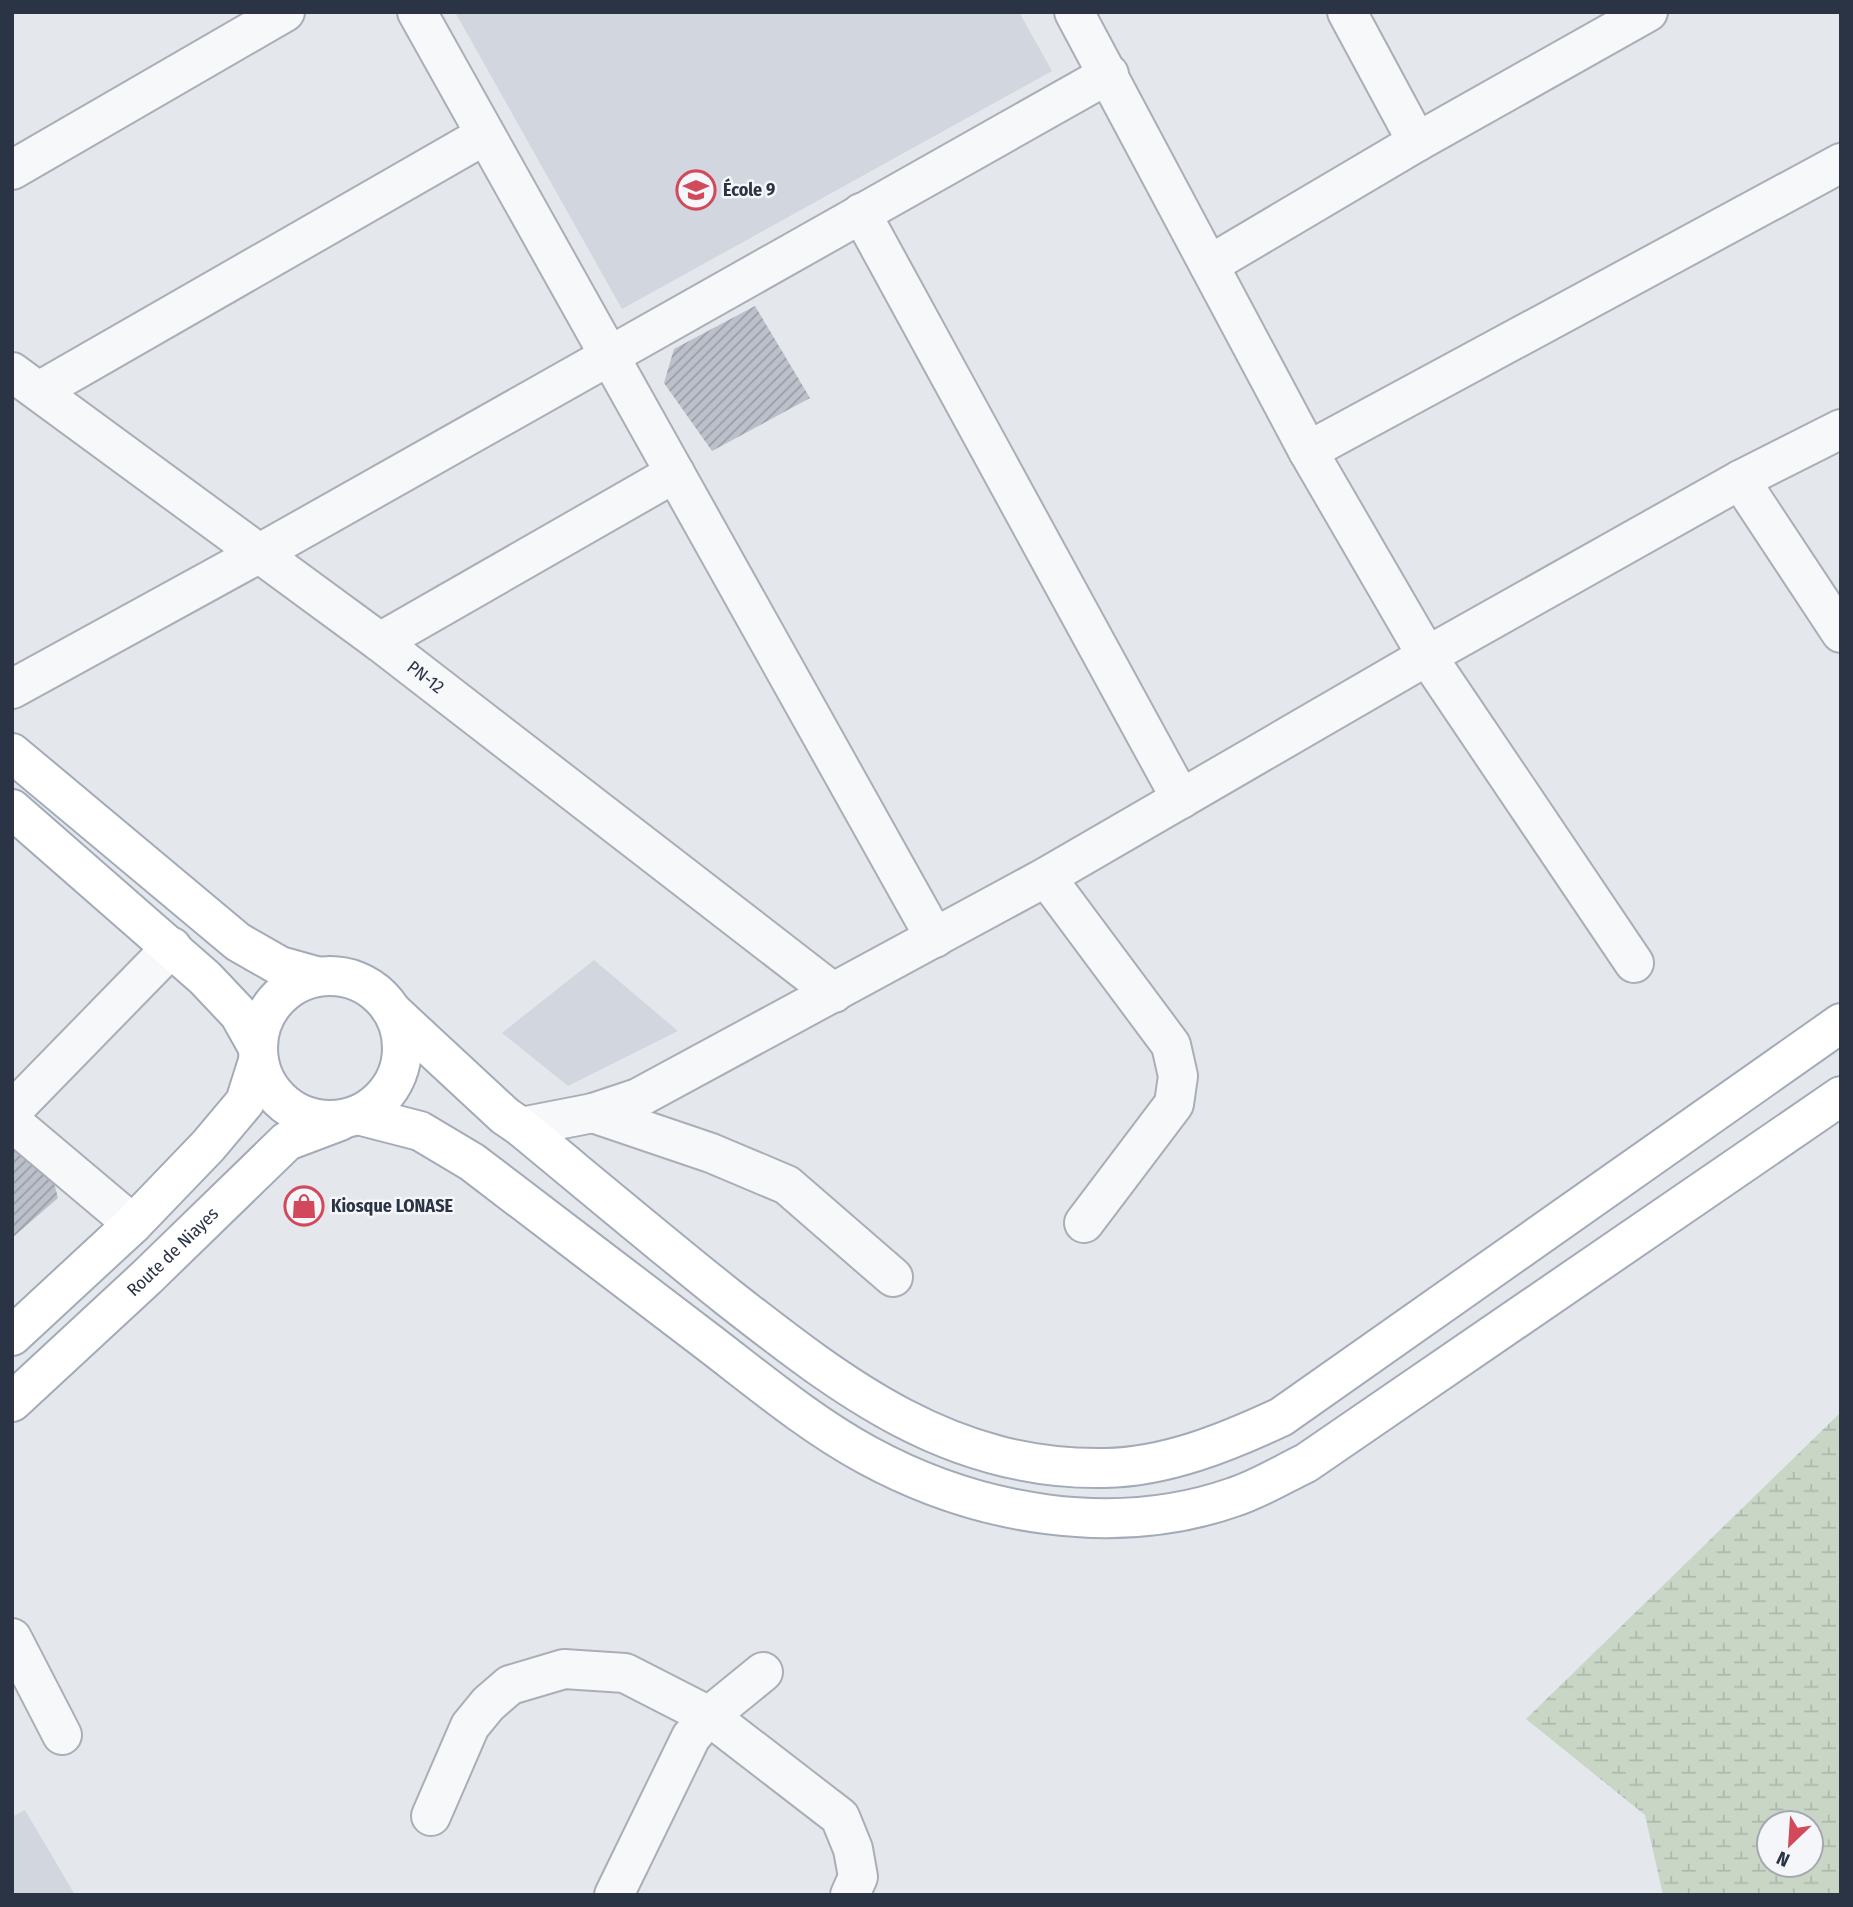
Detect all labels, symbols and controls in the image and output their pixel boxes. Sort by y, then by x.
school or university icon: École 9 [675,169,717,211]
place label: École 9 [723,178,775,201]
street label: PN-12 [403,656,448,698]
shop icon: Kiosque LONASE [283,1185,325,1227]
place label: Kiosque LONASE [331,1195,453,1217]
street label: Route de Niayes [122,1202,223,1301]
north arrow [1755,1809,1825,1879]
text: N [1773,1846,1793,1872]

